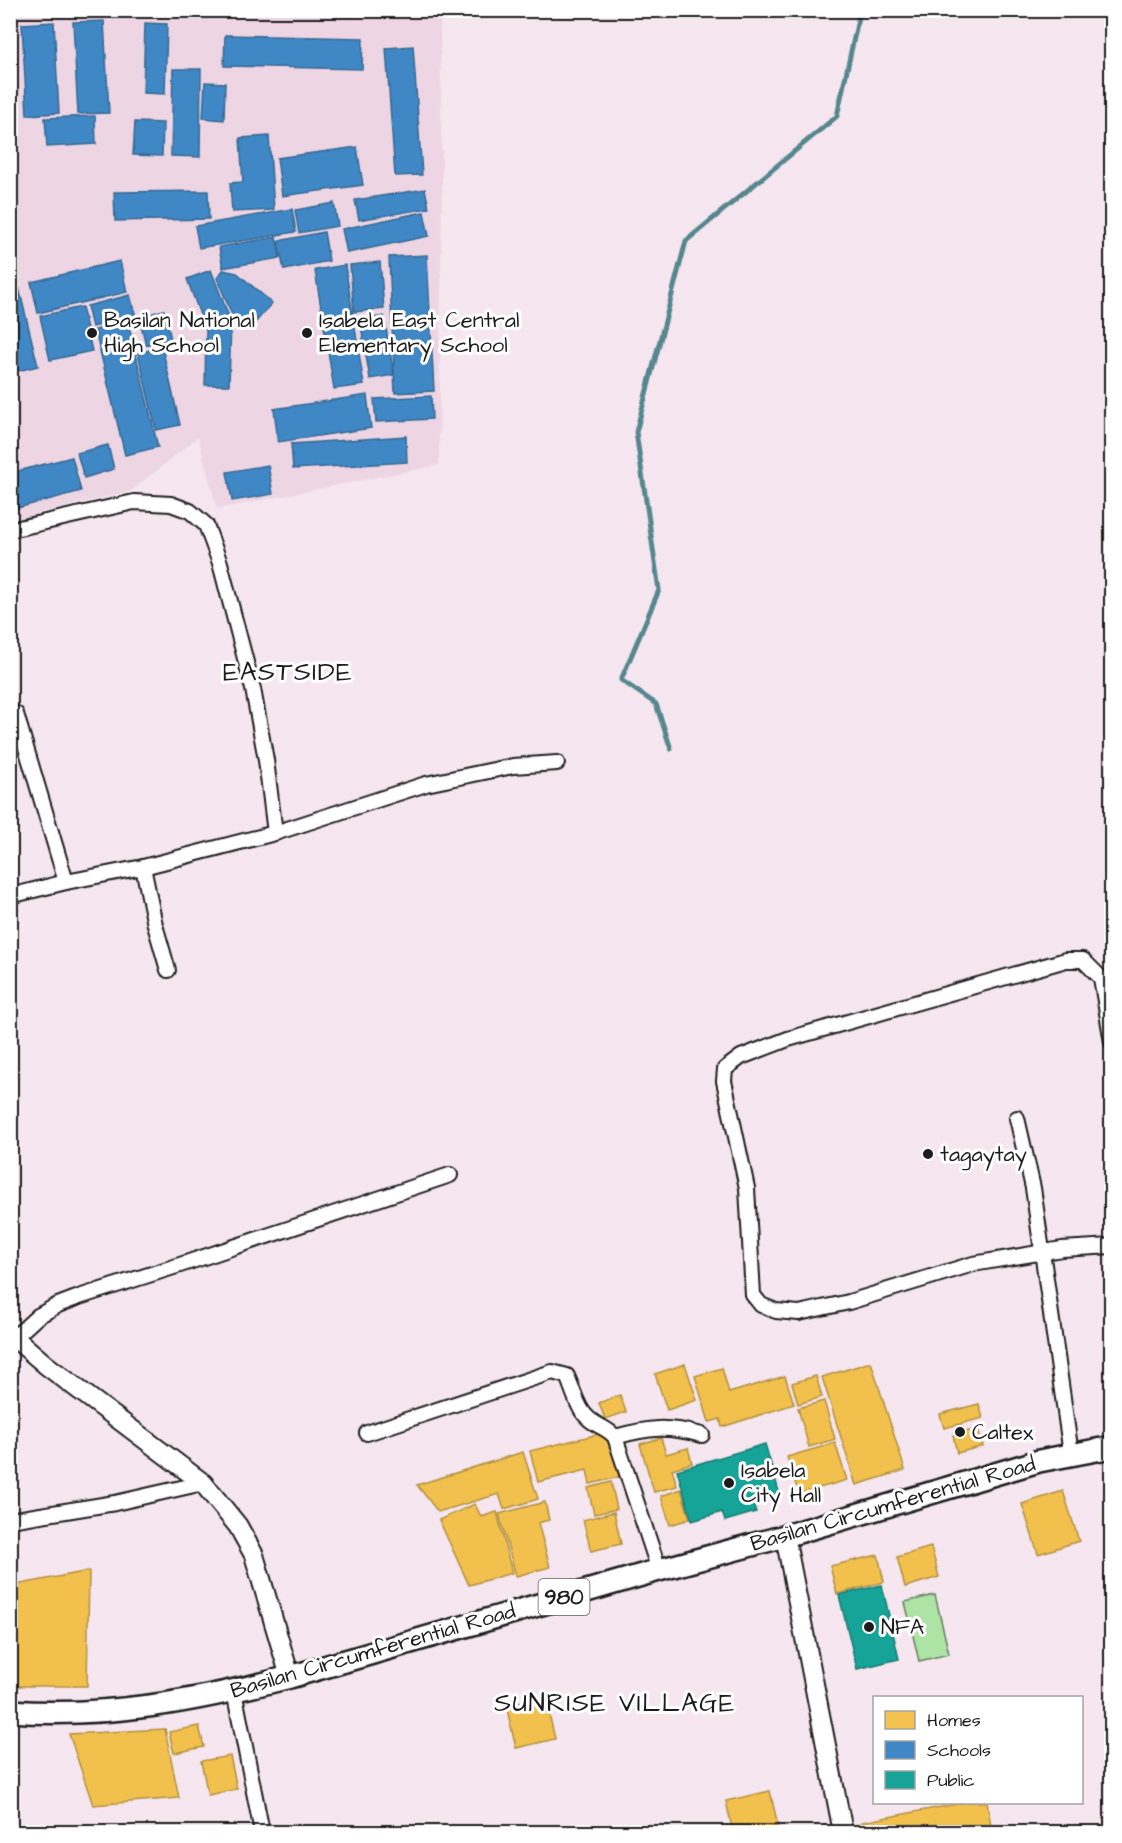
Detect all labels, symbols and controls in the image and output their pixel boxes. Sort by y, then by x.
place label: Basilan National High School [104,305,255,362]
place label: Isabela East Central Elementary School [319,305,519,362]
marker: Basilan National High School [85,326,99,340]
marker: Isabela East Central Elementary School [300,326,314,340]
district label: EASTSIDE [223,654,353,690]
place label: tagaytay [940,1139,1027,1171]
marker: tagaytay [921,1147,935,1161]
place label: Caltex [972,1417,1034,1448]
marker: Caltex [953,1425,967,1439]
street label: Basilan Circumferential Road [747,1448,1039,1560]
place label: Isabela City Hall [741,1455,821,1512]
marker: Isabela City Hall [722,1476,736,1490]
road number: 980 [538,1579,590,1615]
street label: Basilan Circumferential Road [227,1595,519,1707]
place label: NFA [881,1612,924,1643]
marker: NFA [862,1620,876,1634]
district label: SUNRISE VILLAGE [494,1685,736,1721]
legend [873,1696,1083,1804]
text: Homes [927,1708,981,1733]
text: Schools [927,1738,991,1763]
text: Public [927,1768,975,1793]

